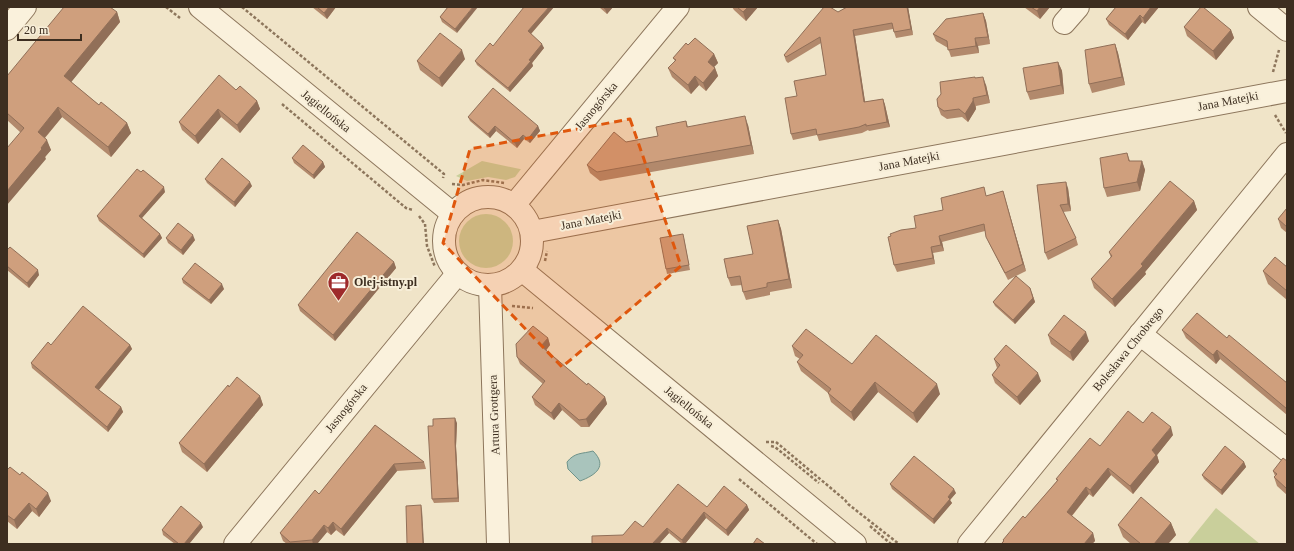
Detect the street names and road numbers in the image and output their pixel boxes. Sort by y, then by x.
street label: Jasnogórska [572,79,621,133]
street label: Jagiellońska [299,87,354,136]
street label: Jana Matejki [1196,88,1260,114]
street label: Jana Matejki [877,148,941,174]
street label: Jana Matejki [559,207,623,233]
street label: Bolesława Chrobrego [1090,304,1166,394]
street label: Artura Grottgera [486,374,502,455]
street label: Jasnogórska [322,380,370,435]
street label: Jagiellońska [662,383,717,432]

